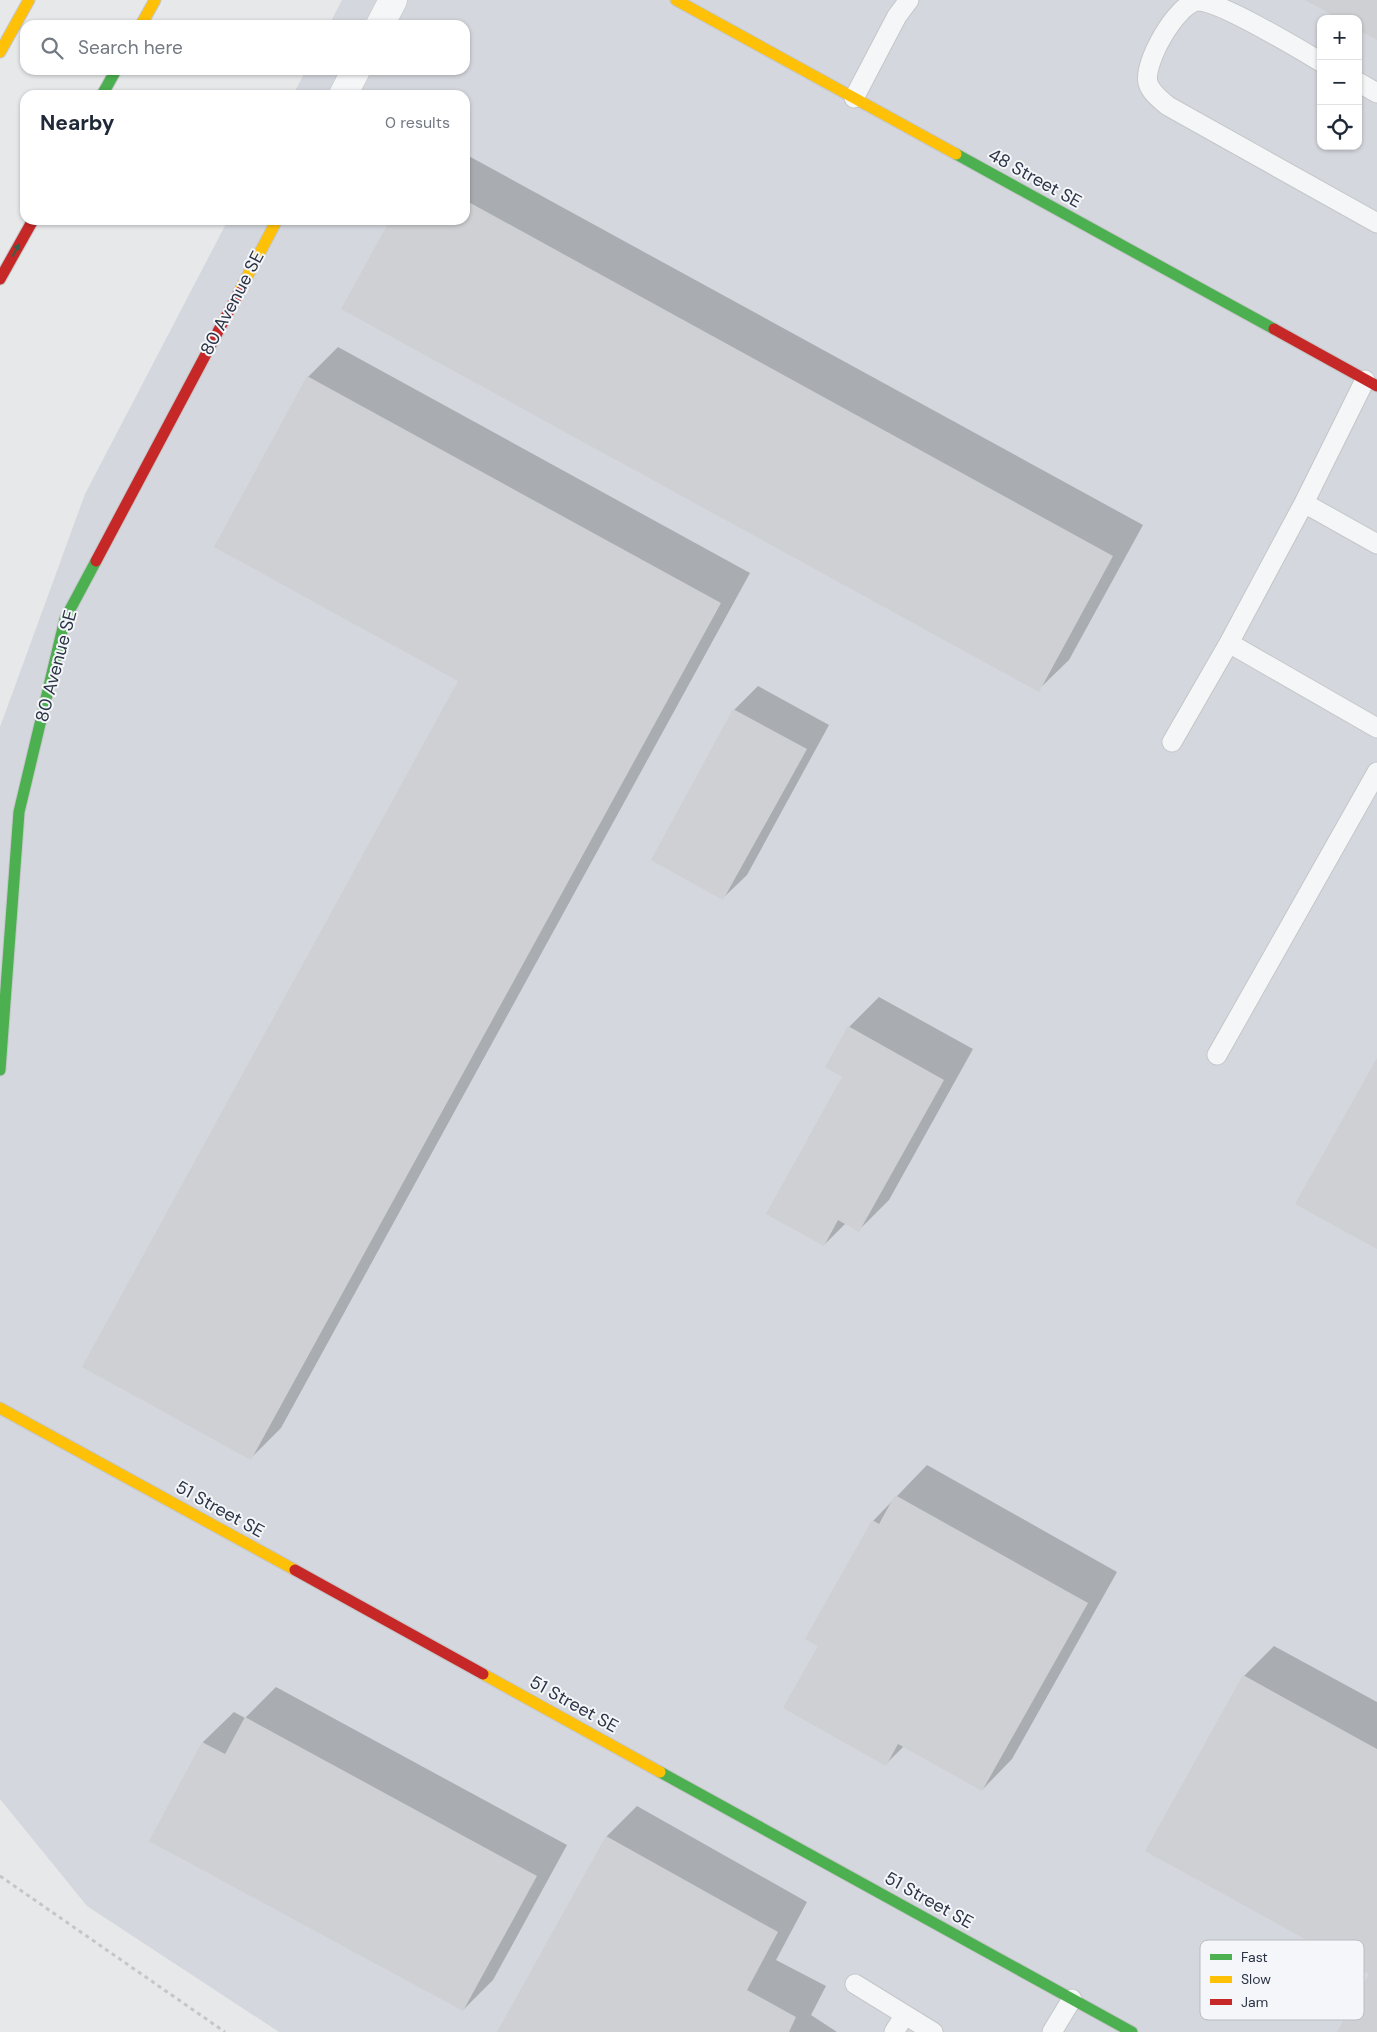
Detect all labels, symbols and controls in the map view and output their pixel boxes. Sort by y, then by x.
map controls [1317,15,1362,150]
button: + [1317,15,1362,60]
search box [20,20,470,75]
icon: search [38,34,66,62]
text: Search here [78,35,183,60]
button: − [1317,60,1362,105]
button: locate [1317,105,1362,150]
text: Nearby [40,109,114,137]
text: 0 results [385,112,450,133]
street label: 48 Street SE [984,143,1086,213]
one-way arrow [12,243,21,256]
street label: 80 Avenue SE [195,247,269,359]
street label: 80 Avenue SE [30,608,82,724]
street label: 51 Street SE [171,1475,269,1543]
street label: 51 Street SE [525,1670,623,1738]
street label: 51 Street SE [880,1866,978,1934]
legend [1200,1940,1364,2020]
text: Fast [1241,1948,1268,1966]
text: Slow [1241,1970,1271,1988]
text: Jam [1241,1993,1268,2011]

